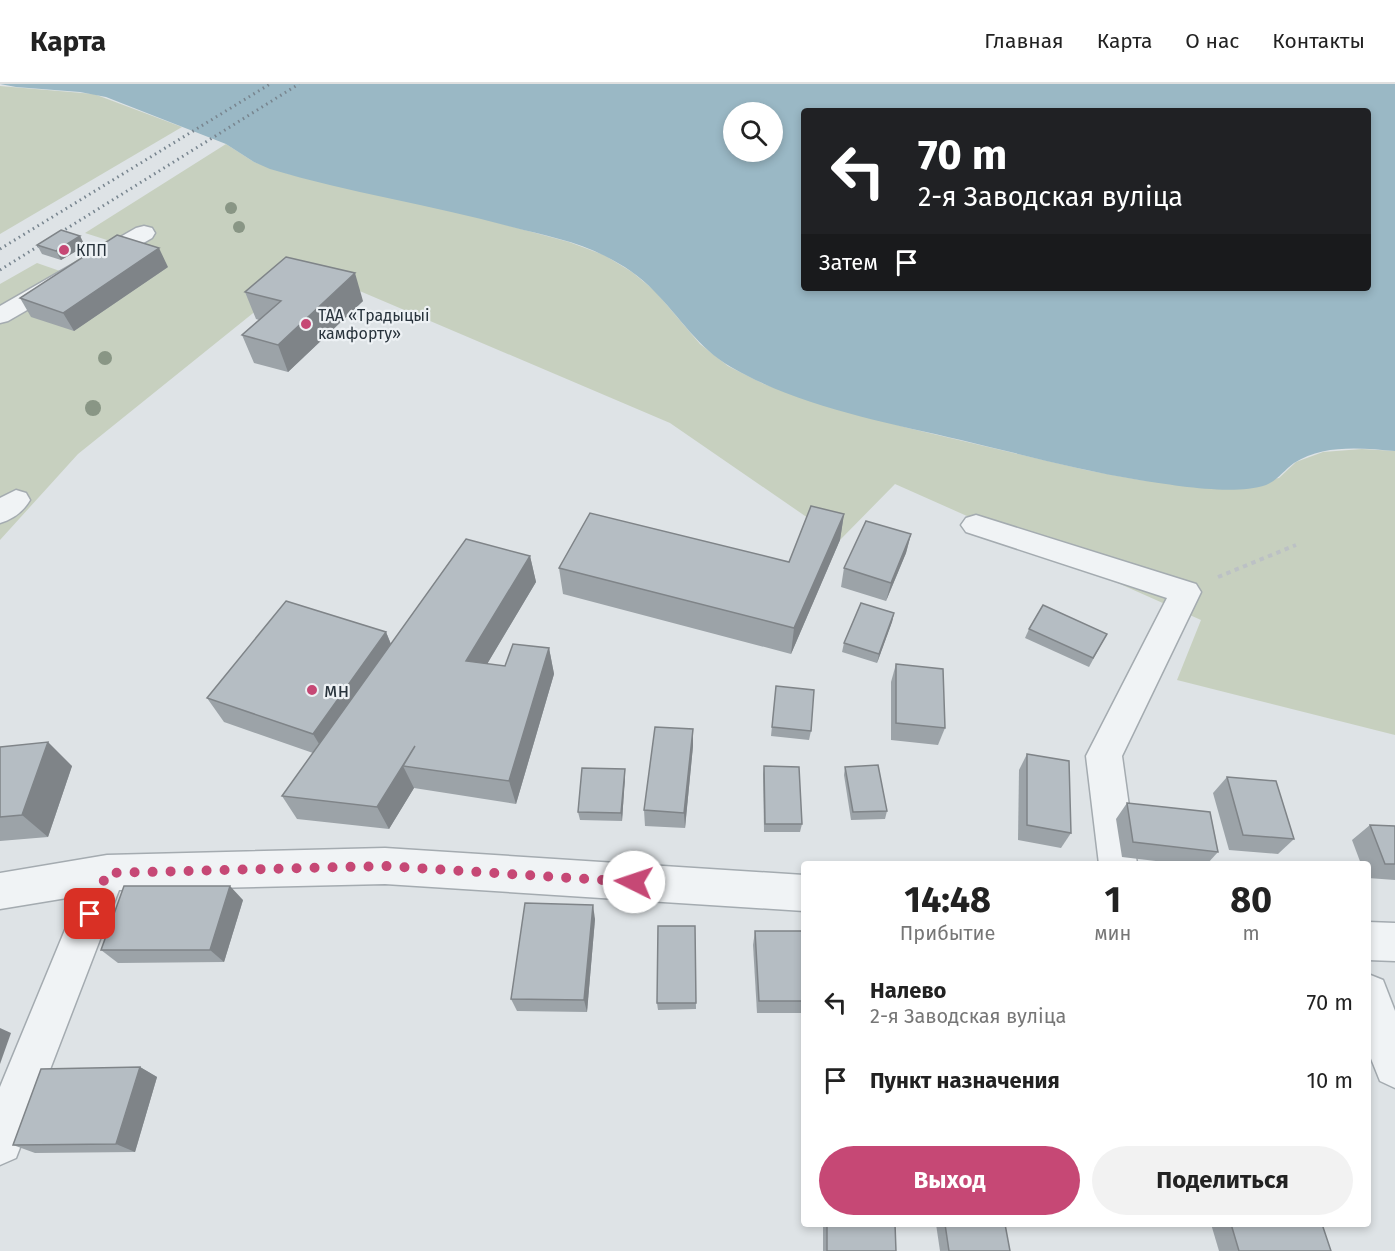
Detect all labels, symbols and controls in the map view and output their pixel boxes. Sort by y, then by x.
text: Карта [30,25,106,58]
text: Главная [984,28,1064,54]
text: Карта [1097,28,1152,54]
text: О нас [1185,28,1239,54]
text: Контакты [1272,28,1365,54]
map controls [723,102,783,162]
button: search [723,102,783,162]
text: 70 m [918,130,1007,180]
icon: left [819,132,897,210]
text: 2-я Заводская вуліца [918,181,1183,213]
place label: КПП [76,241,107,260]
marker: КПП [57,243,71,257]
icon: arrive [890,246,923,279]
text: Затем [819,249,878,276]
place label: ТАА «Традыцыі камфорту» [318,306,430,343]
marker: ТАА «Традыцыі камфорту» [299,317,313,331]
place label: мн [324,678,349,702]
marker: мн [305,683,319,697]
position arrow [602,850,666,914]
text: 14:48 [904,878,991,922]
text: 1 [1104,878,1121,922]
text: 80 [1230,878,1272,922]
pin [64,888,115,939]
icon: arrive [73,897,106,930]
text: Прибытие [900,921,995,945]
text: мин [1094,921,1131,945]
text: m [1243,921,1260,945]
text: Налево [870,977,946,1004]
icon: left [819,986,852,1019]
text: 70 m [1307,989,1353,1016]
text: 2-я Заводская вуліца [870,1004,1066,1028]
icon: arrive [819,1064,852,1097]
text: Пункт назначения [870,1067,1060,1094]
text: 10 m [1307,1067,1353,1094]
button: Выход [819,1146,1080,1215]
button: Поделиться [1092,1146,1353,1215]

